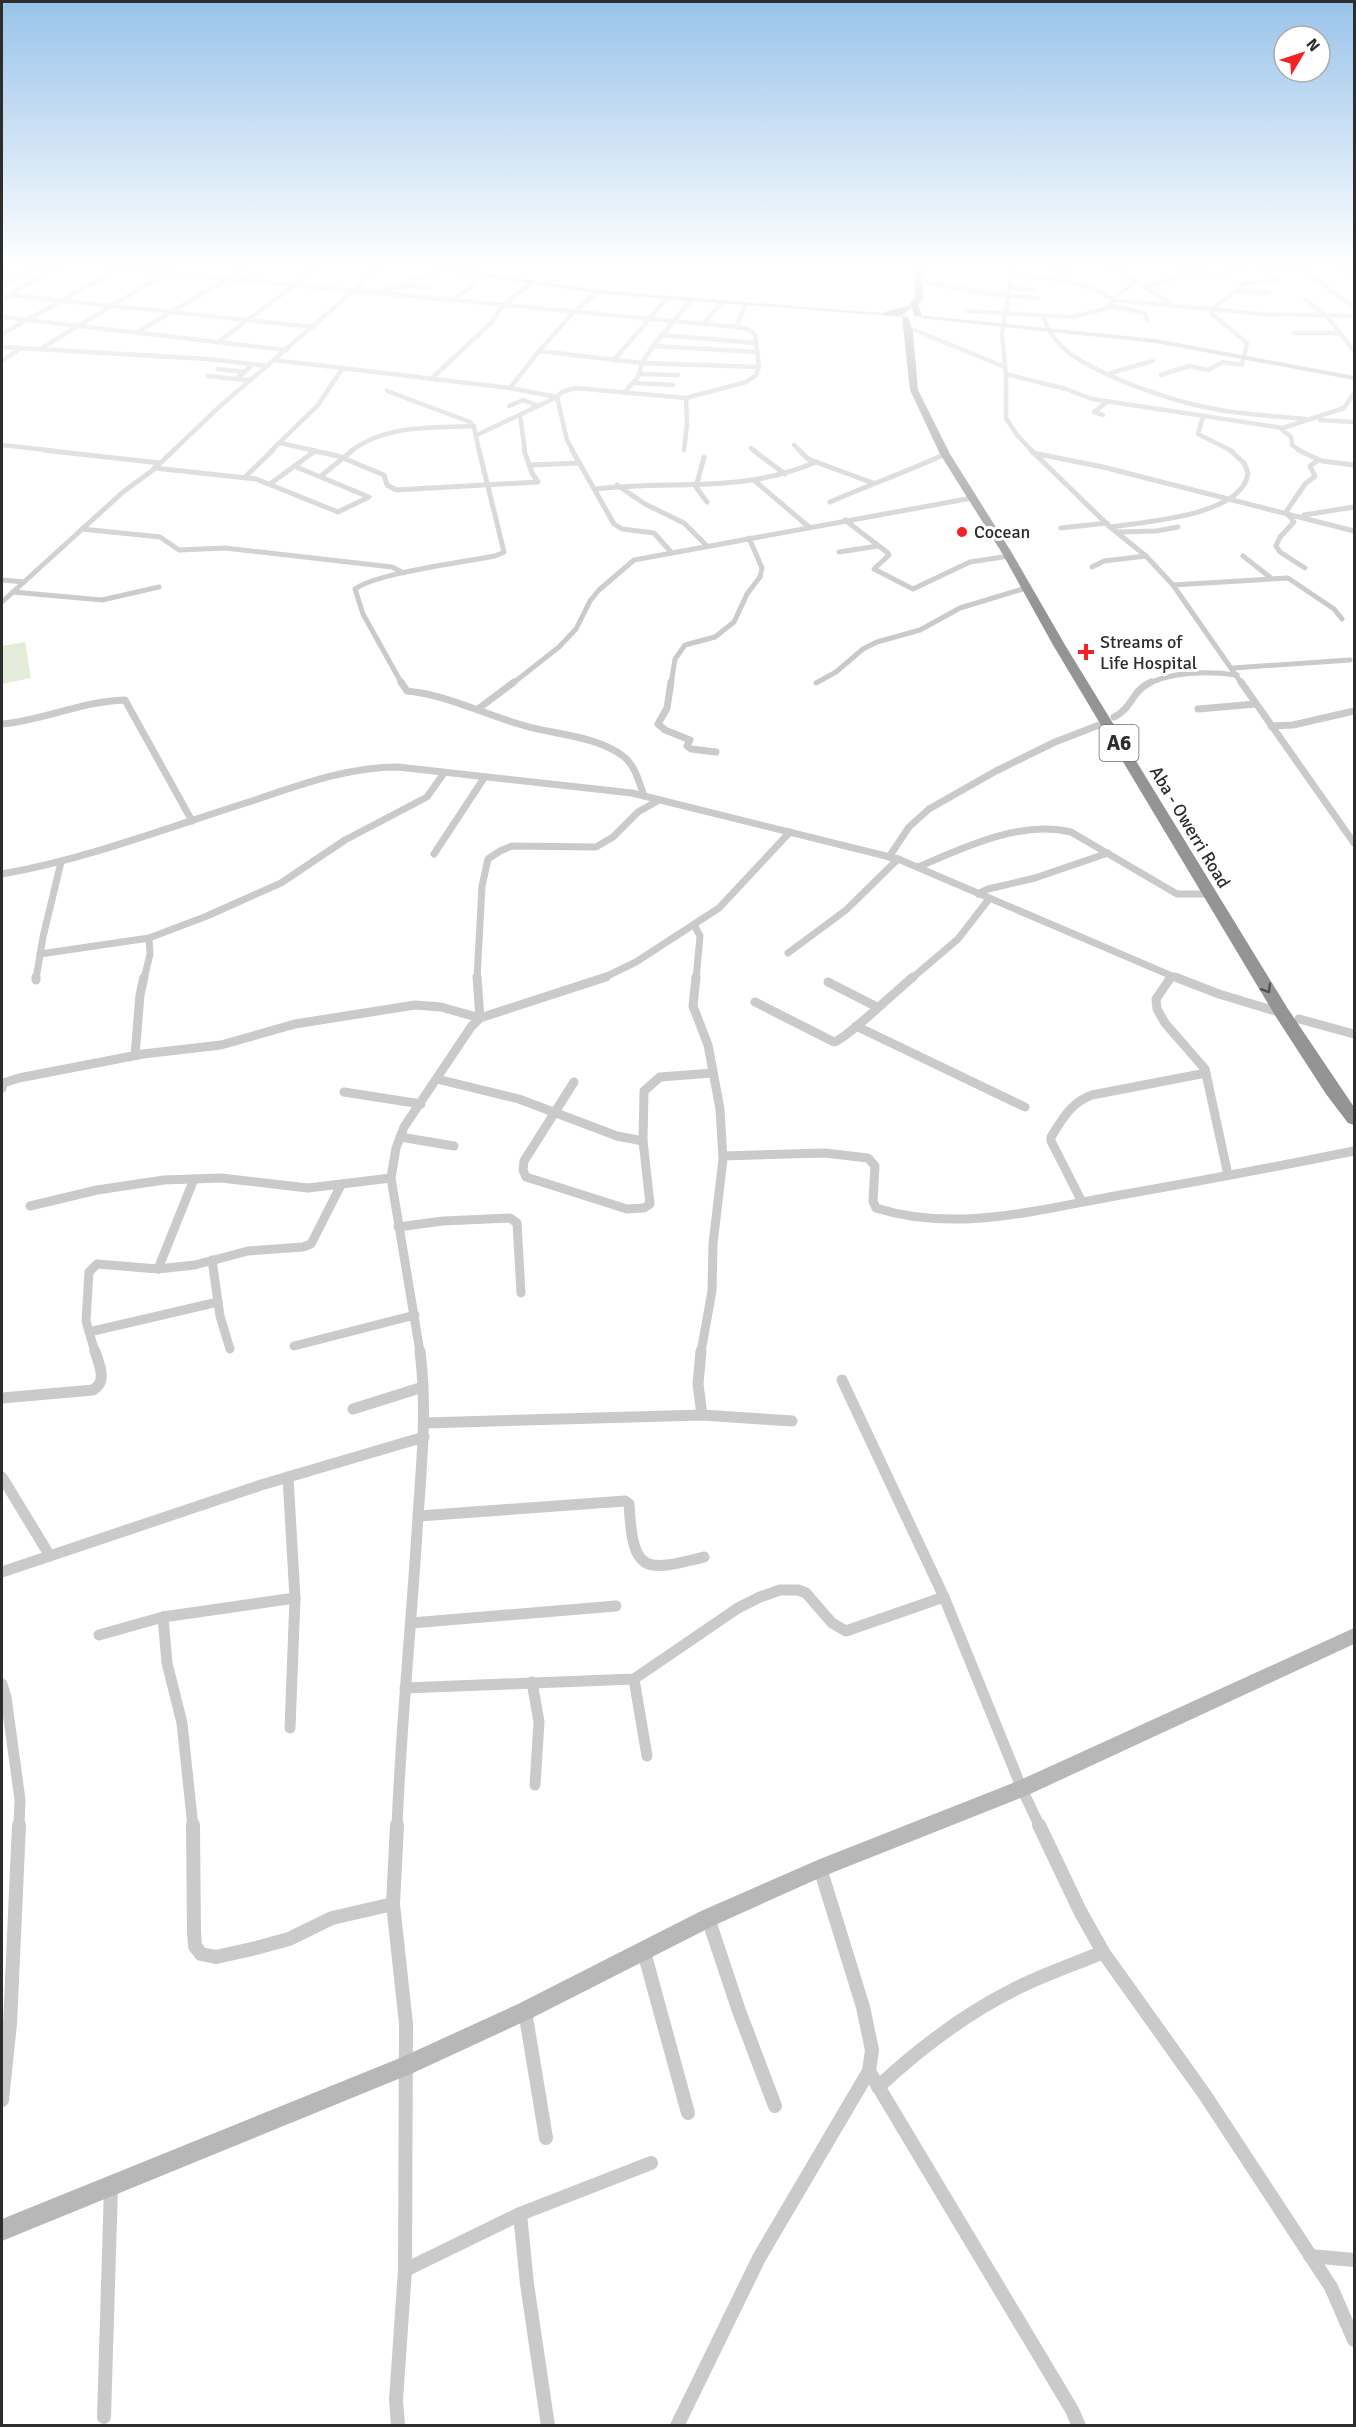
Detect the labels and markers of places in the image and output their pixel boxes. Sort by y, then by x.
place label: Cocean [974,521,1030,543]
marker: Cocean [955,525,969,539]
place label: Streams of Life Hospital [1100,631,1197,674]
marker: Streams of Life Hospital [1077,643,1095,661]

